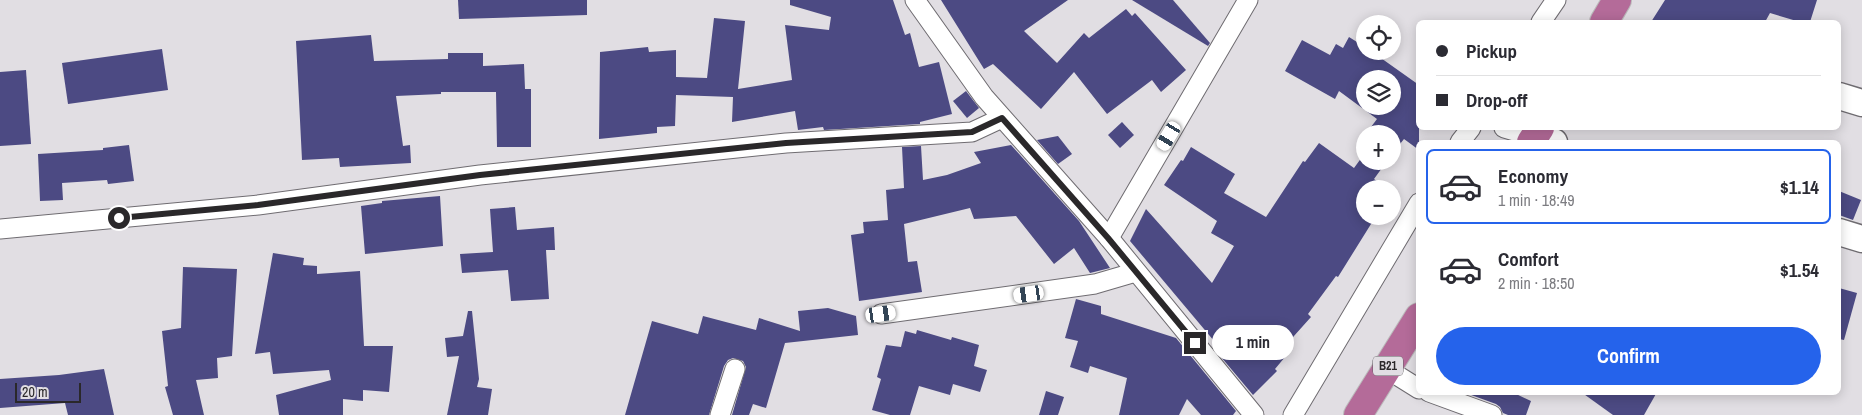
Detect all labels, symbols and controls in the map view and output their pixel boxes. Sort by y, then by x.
map controls [1356,15,1401,225]
button: locate [1356,15,1401,60]
text: Pickup [1466,38,1517,64]
button: layers [1356,70,1401,115]
text: Drop-off [1466,87,1527,113]
car [1154,119,1183,153]
button: + [1356,125,1401,170]
text: Economy [1498,163,1568,189]
icon: car [1438,164,1483,209]
text: $1.14 [1780,174,1819,200]
button: − [1356,180,1401,225]
text: 1 min · 18:49 [1498,189,1575,211]
route start [108,207,130,229]
text: Comfort [1498,246,1559,272]
icon: car [1438,247,1483,292]
text: $1.54 [1780,257,1819,283]
text: 2 min · 18:50 [1498,272,1575,294]
car [1013,284,1044,304]
car [865,304,896,324]
callout: 1 min [1212,326,1295,360]
button: Confirm [1436,327,1821,385]
text: 1 min [1236,331,1270,353]
route end [1184,332,1206,354]
road number: B21 [1373,356,1403,376]
scale bar [15,380,81,403]
text: 20 m [22,383,48,401]

